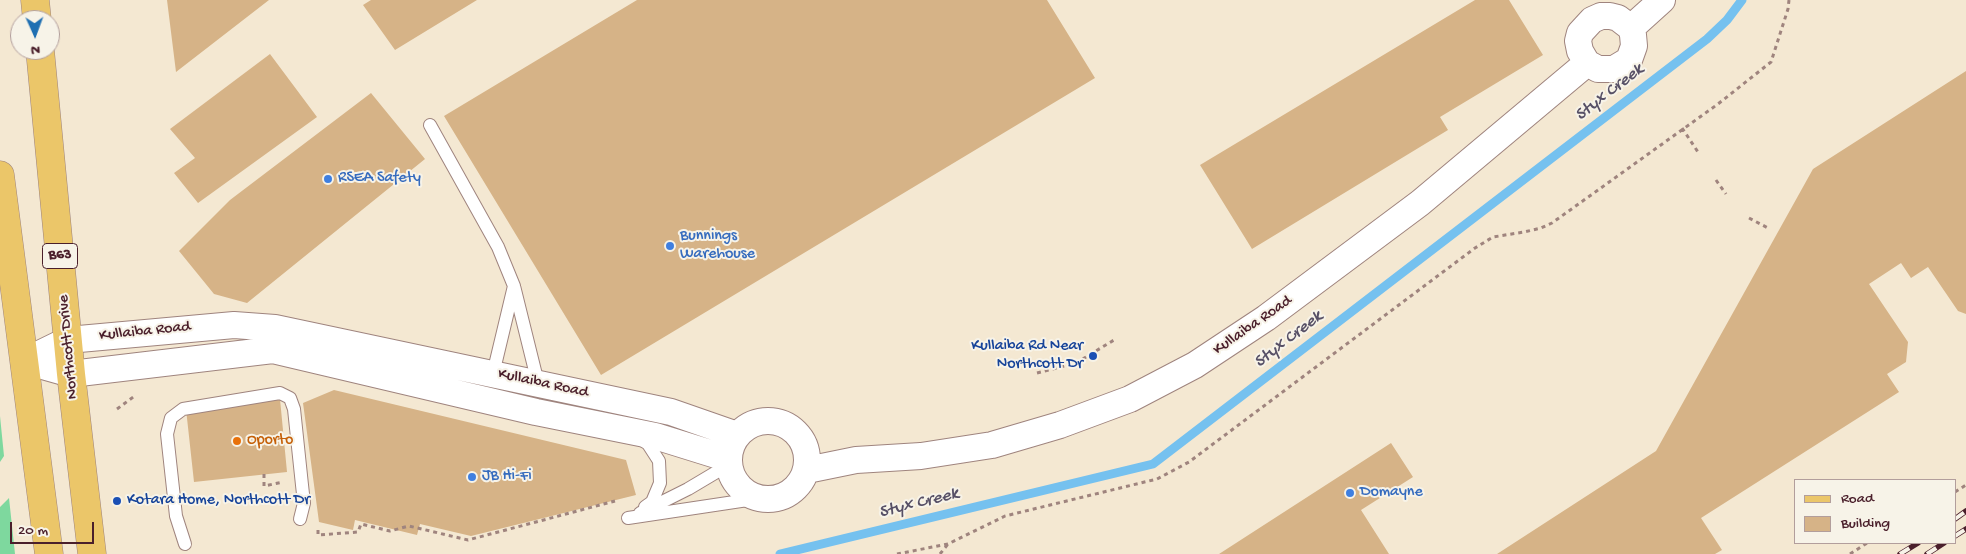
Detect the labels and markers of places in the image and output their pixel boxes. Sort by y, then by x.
place label: RSEA Safety [338,169,421,189]
marker: RSEA Safety [322,173,334,185]
place label: Bunnings Warehouse [680,227,755,265]
marker: Bunnings Warehouse [664,240,676,252]
place label: Kullaiba Rd Near Northcott Dr [971,337,1083,375]
marker: Kullaiba Rd Near Northcott Dr [1087,350,1099,362]
place label: Oporto [247,431,293,451]
marker: Oporto [231,435,243,447]
place label: JB Hi-Fi [482,467,532,487]
marker: JB Hi-Fi [466,471,478,483]
place label: Domayne [1360,483,1423,503]
marker: Domayne [1344,487,1356,499]
place label: Kotara Home, Northcott Dr [127,491,310,511]
marker: Kotara Home, Northcott Dr [111,495,123,507]

